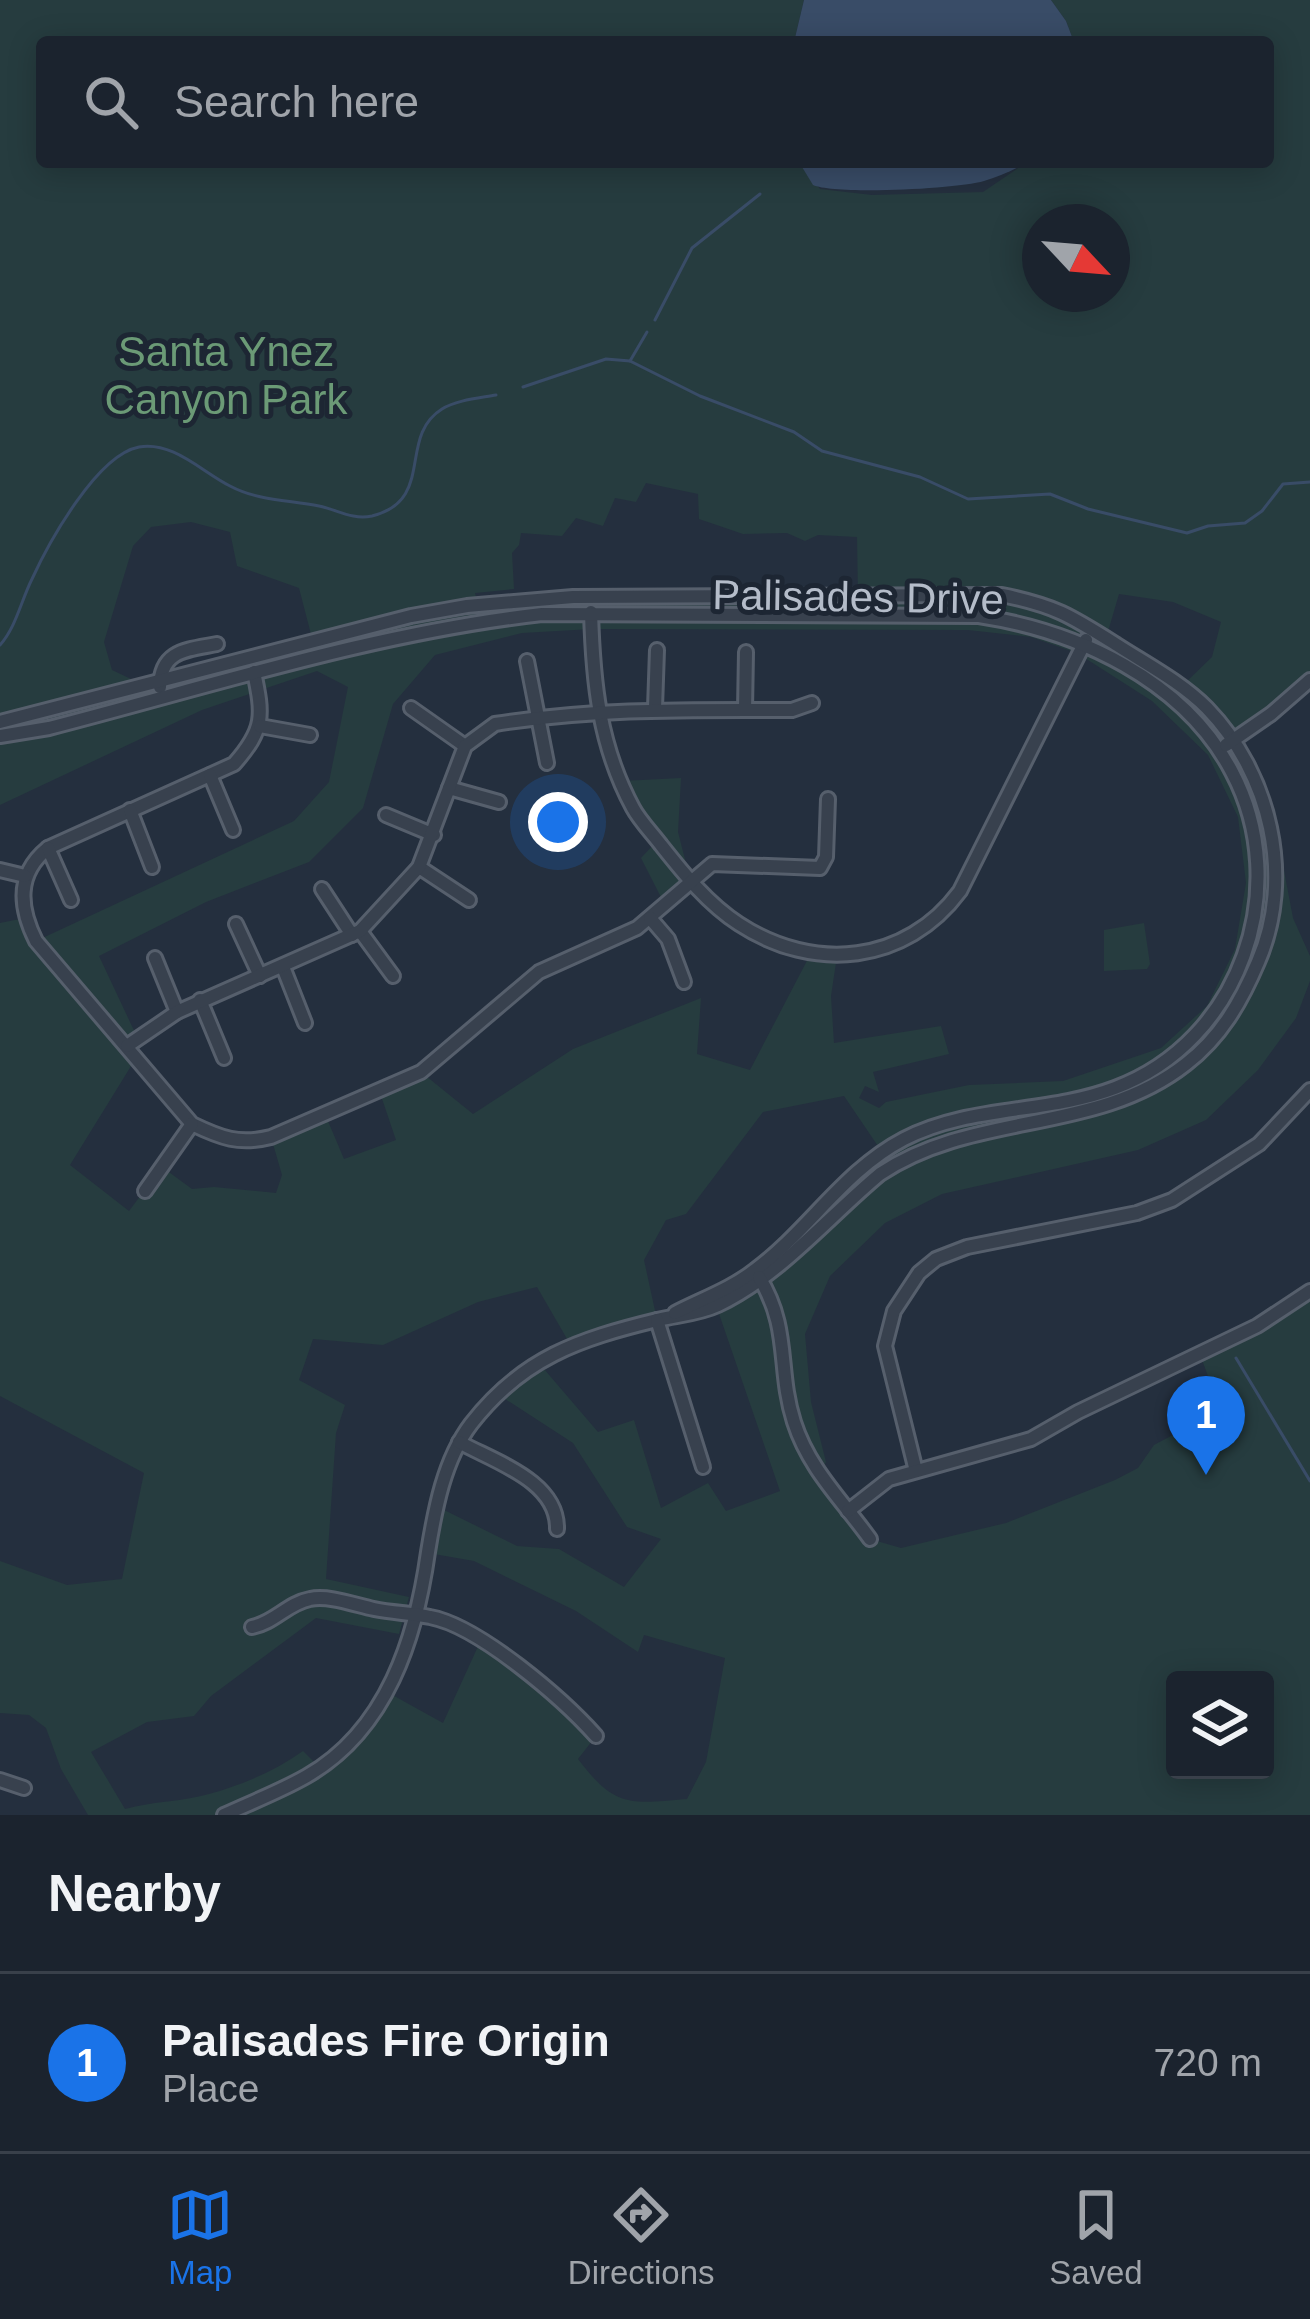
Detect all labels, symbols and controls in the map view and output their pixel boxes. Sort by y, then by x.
search box [36,36,1274,168]
icon: search [78,69,144,135]
text: Search here [174,76,419,127]
north arrow [1022,204,1130,312]
park label: Santa Ynez Canyon Park [105,328,348,423]
street label: Palisades Drive [712,571,1004,623]
your location [528,792,588,852]
pin: 1 [1167,1376,1245,1475]
map controls [1166,1671,1274,1779]
button: layers [1166,1671,1274,1779]
text: Nearby [48,1865,221,1922]
text: Palisades Fire Origin [162,2015,610,2066]
text: 1 [76,2041,98,2084]
text: 720 m [1154,2041,1262,2084]
text: Place [162,2067,260,2110]
tab: Map [167,2182,233,2292]
tab: Directions [568,2182,715,2292]
tab: Saved [1049,2182,1143,2292]

